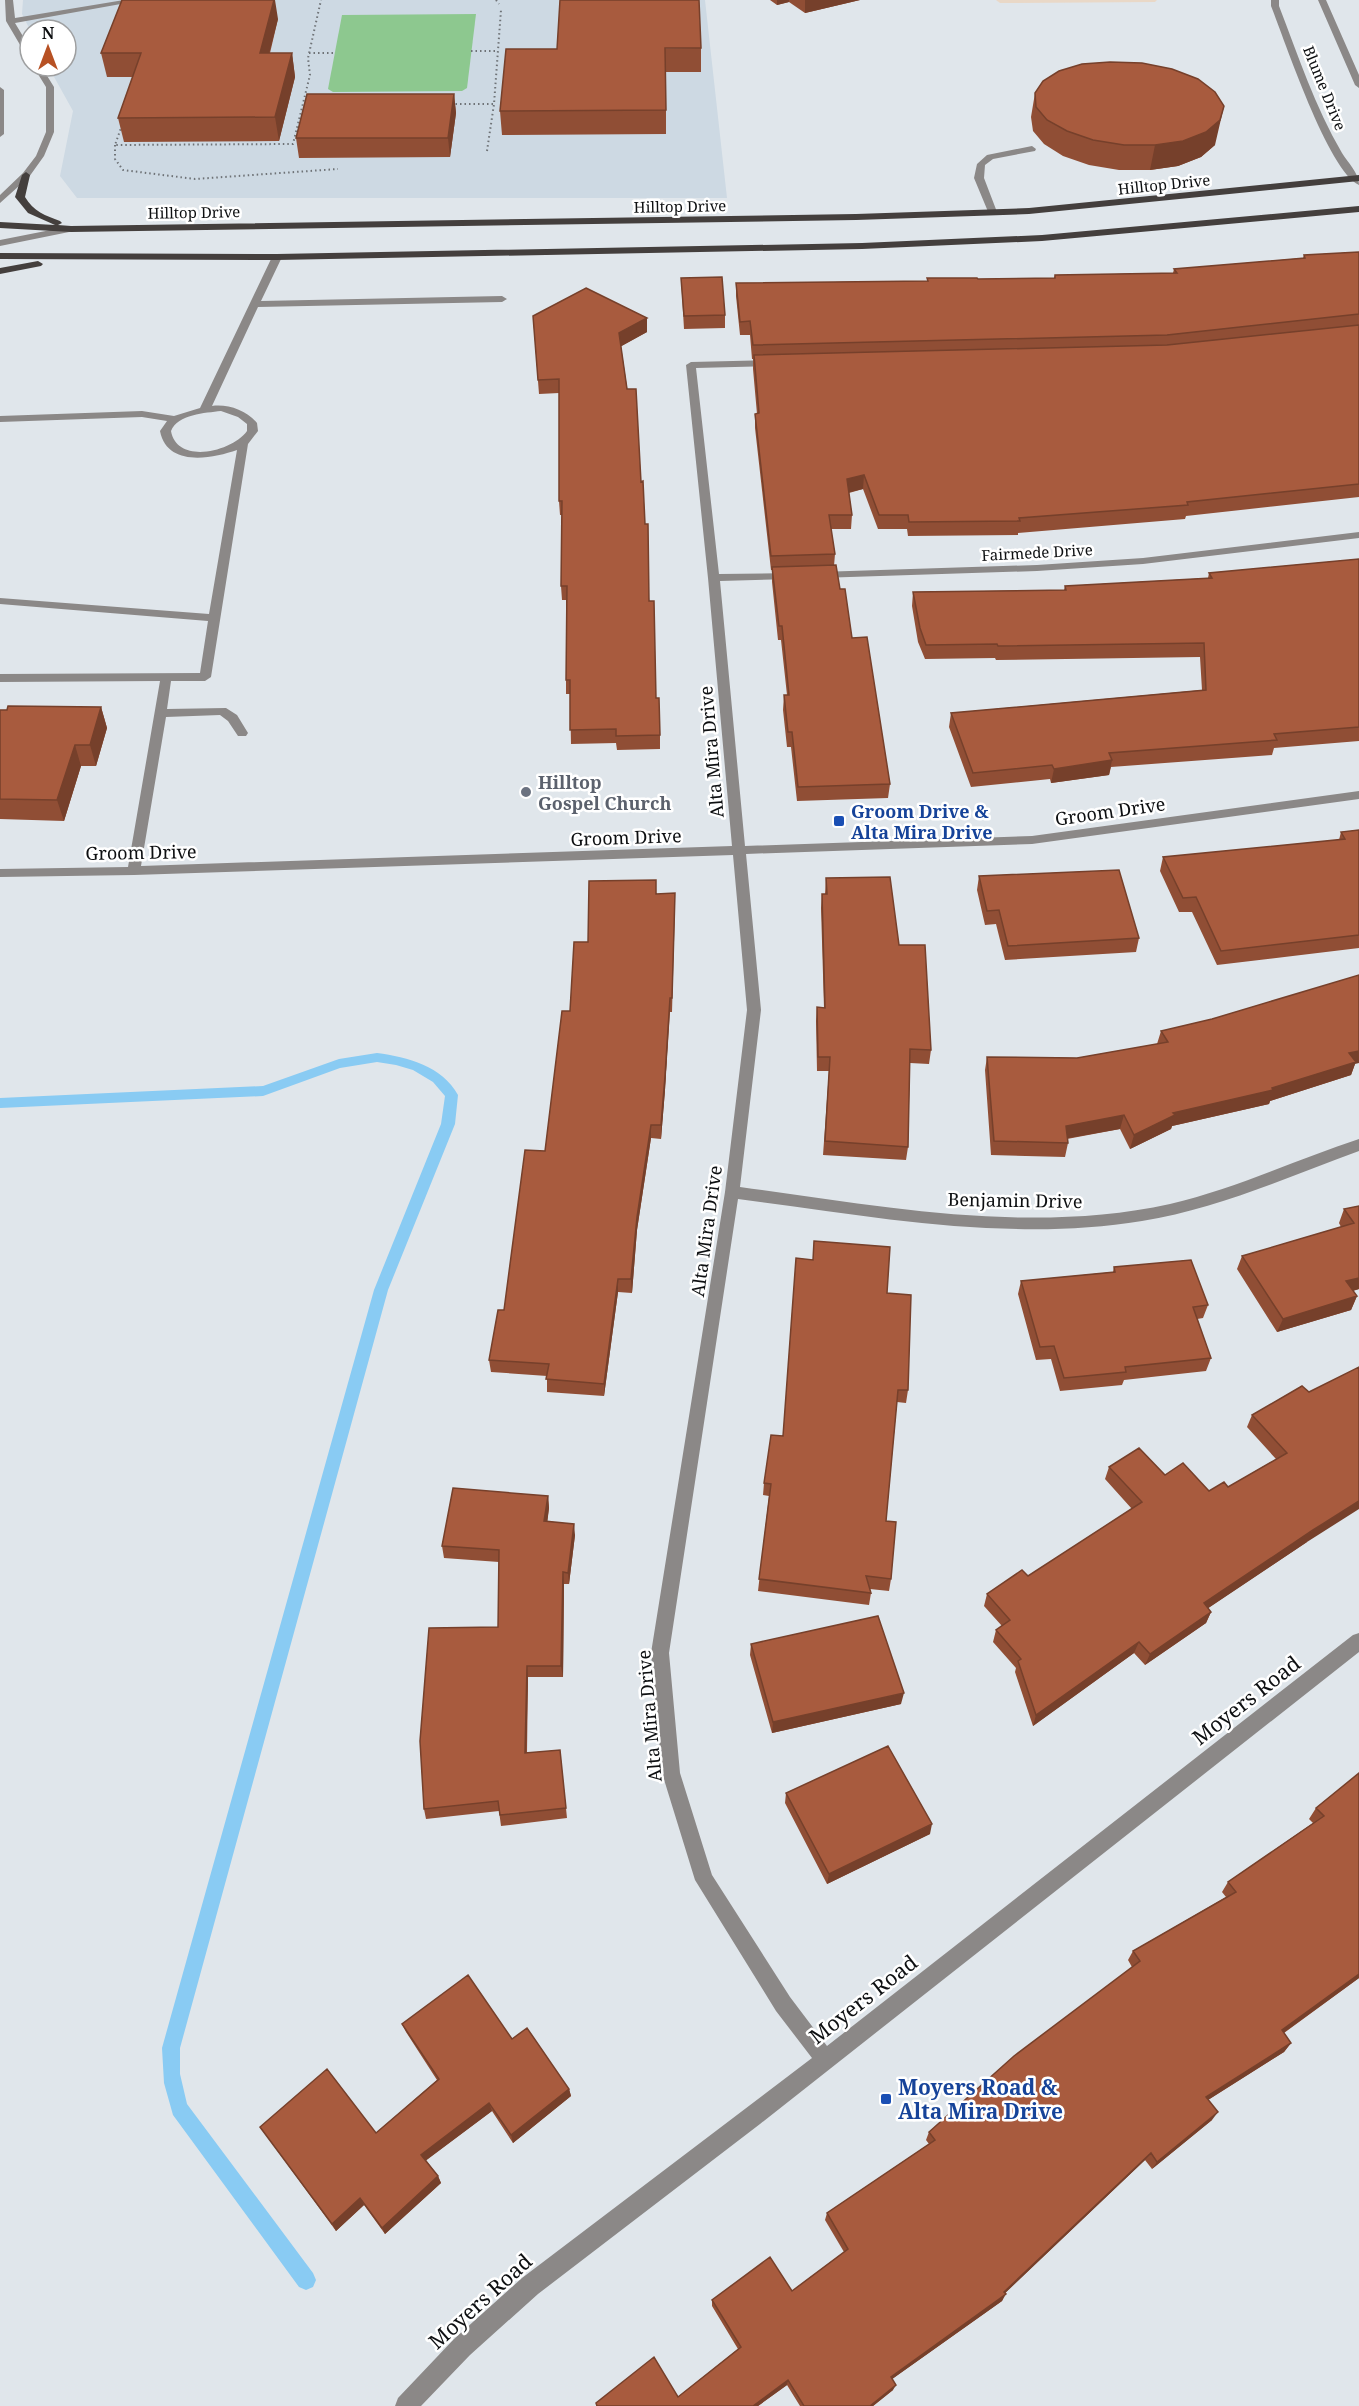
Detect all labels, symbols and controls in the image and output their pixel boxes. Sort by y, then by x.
north arrow [18,18,78,78]
text: N [42,22,55,44]
street label: Blume Drive [1299,43,1351,133]
street label: Hilltop Drive [1117,169,1211,199]
street label: Hilltop Drive [634,195,726,217]
street label: Hilltop Drive [148,201,240,223]
street label: Fairmede Drive [981,539,1093,565]
street label: Alta Mira Drive [693,685,729,819]
place label: Hilltop Gospel Church [538,770,671,815]
marker: Hilltop Gospel Church [519,785,533,799]
street label: Groom Drive [1053,791,1167,831]
place label: Groom Drive & Alta Mira Drive [851,799,992,844]
marker: Groom Drive & Alta Mira Drive [832,814,846,828]
street label: Groom Drive [570,823,682,851]
street label: Groom Drive [85,839,197,865]
street label: Alta Mira Drive [685,1164,727,1298]
street label: Benjamin Drive [947,1187,1083,1213]
street label: Alta Mira Drive [631,1649,667,1783]
street label: Moyers Road [1186,1649,1306,1751]
street label: Moyers Road [803,1948,923,2050]
place label: Moyers Road & Alta Mira Drive [898,2073,1063,2125]
marker: Moyers Road & Alta Mira Drive [879,2092,893,2106]
street label: Moyers Road [422,2247,538,2355]

